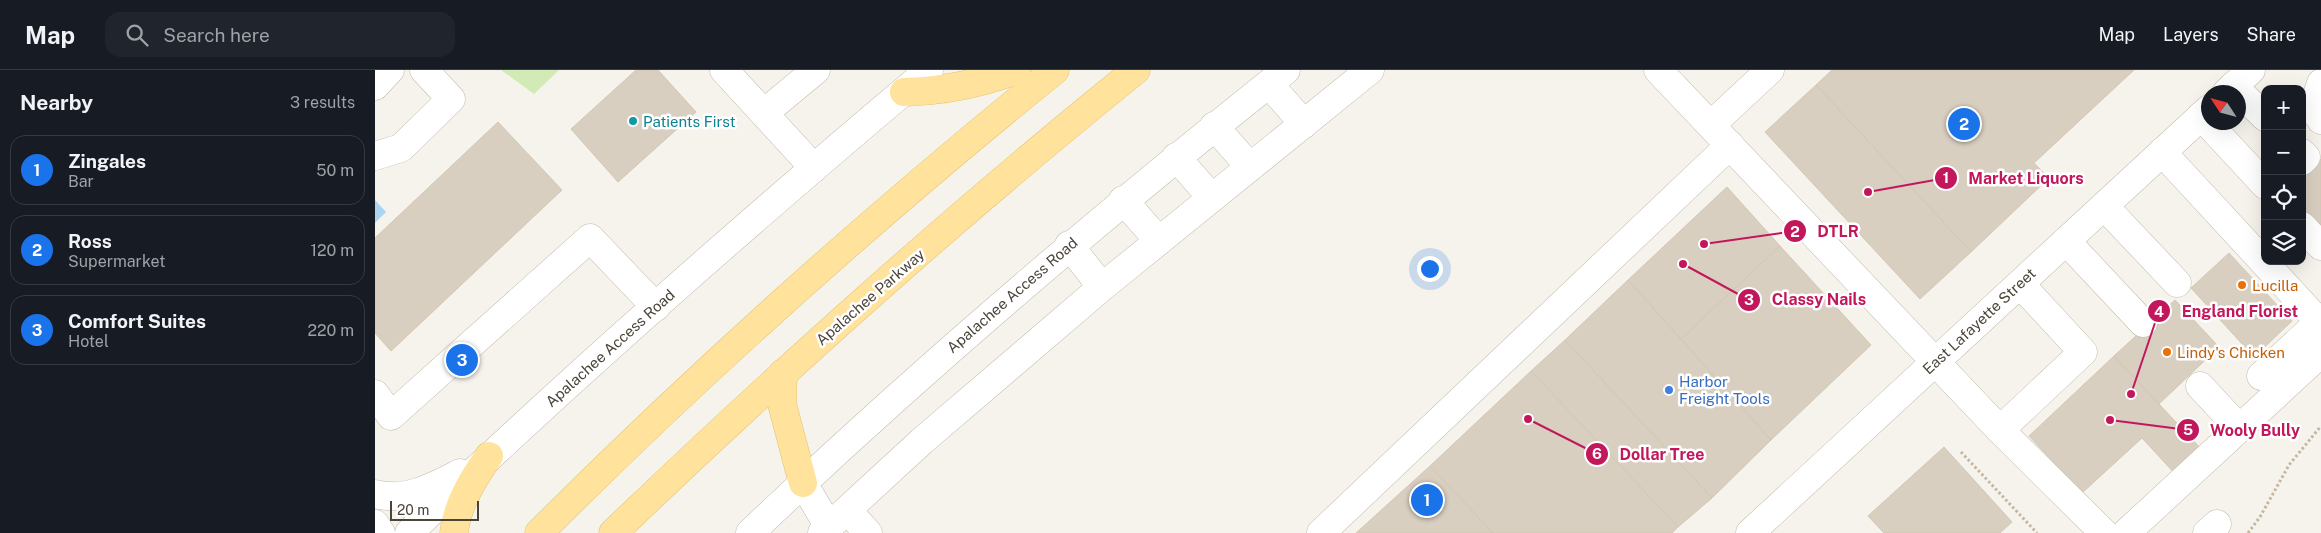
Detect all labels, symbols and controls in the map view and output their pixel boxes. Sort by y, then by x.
search box [105,12,455,57]
text: Map [25,21,75,49]
icon: search [123,21,151,49]
text: Search here [163,24,270,46]
text: Map [2099,24,2135,45]
text: Layers [2163,24,2219,45]
text: Share [2247,24,2296,45]
north arrow [2201,85,2246,130]
map controls [2261,85,2306,265]
button: + [2261,85,2306,130]
text: Nearby [20,90,93,115]
text: 3 results [290,93,355,112]
pin: 2 [1948,105,1980,143]
place label: Patients First [643,113,736,130]
marker: Patients First [627,115,639,127]
button: − [2261,130,2306,175]
text: Zingales [68,150,146,172]
text: 1 [34,161,40,180]
text: 50 m [316,161,354,180]
callout: Market Liquors [1934,163,2094,194]
text: 1 [1943,169,1949,186]
text: Market Liquors [1968,169,2084,188]
text: Bar [68,172,94,191]
button: locate [2261,175,2306,220]
callout: DTLR [1782,216,1869,247]
button: layers [2261,220,2306,265]
text: DTLR [1817,222,1859,241]
text: 2 [1790,223,1800,240]
text: Ross [68,230,112,252]
street label: Apalachee Access Road [943,234,1081,356]
text: 2 [32,241,42,260]
text: 120 m [310,241,354,260]
street label: Apalachee Parkway [813,245,927,349]
text: Supermarket [68,252,165,271]
your location [1417,256,1443,282]
street label: East Lafayette Street [1919,264,2039,377]
place label: Lucilla [2252,277,2298,294]
marker: Lucilla [2236,279,2248,291]
callout: Classy Nails [1737,284,1876,315]
street label: Apalachee Access Road [542,286,678,410]
text: Classy Nails [1772,290,1866,309]
text: 3 [1744,291,1754,308]
callout: England Florist [2147,296,2308,327]
text: England Florist [2182,302,2299,321]
text: 4 [2154,303,2164,320]
text: Comfort Suites [68,310,206,332]
text: 3 [32,321,42,340]
text: 220 m [307,321,354,340]
text: Hotel [68,332,109,351]
pin: 3 [446,341,478,379]
place label: Lindy's Chicken [2177,344,2285,361]
marker: Lindy's Chicken [2161,346,2173,358]
place label: Harbor Freight Tools [1679,373,1770,407]
marker: Harbor Freight Tools [1663,384,1675,396]
callout: Wooly Bully [2175,414,2310,445]
text: 5 [2183,421,2193,438]
text: Wooly Bully [2210,421,2300,440]
callout: Dollar Tree [1584,438,1714,469]
text: 6 [1592,445,1602,462]
text: Dollar Tree [1620,445,1704,464]
pin: 1 [1411,481,1443,519]
scale bar [390,498,479,521]
text: 20 m [397,502,429,518]

